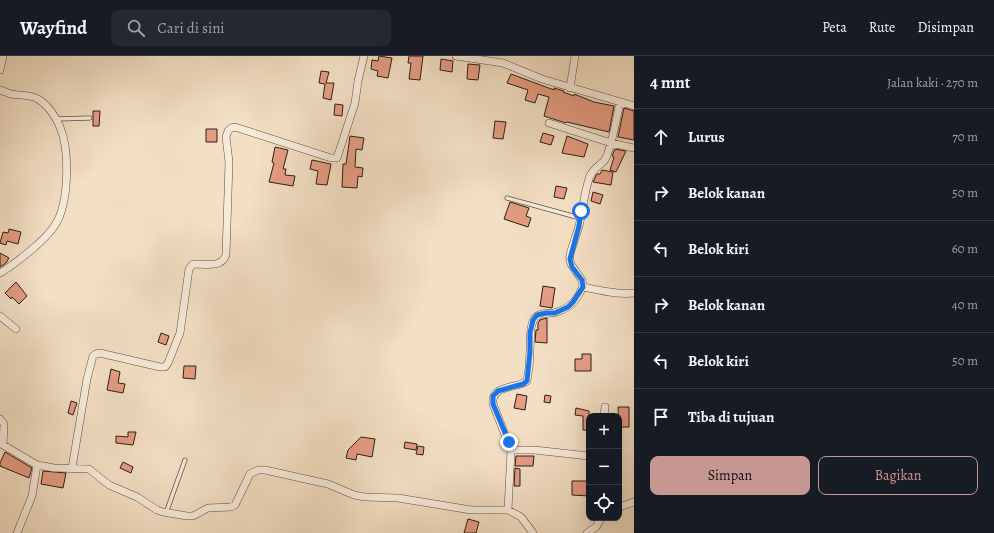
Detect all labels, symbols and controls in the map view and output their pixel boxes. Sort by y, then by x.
search box [111,10,391,46]
text: Wayfind [20,15,87,41]
icon: search [125,17,147,39]
text: Cari di sini [157,18,225,38]
text: Peta [822,18,847,37]
text: Rute [869,18,895,37]
text: Disimpan [917,18,974,37]
text: 4 mnt [650,71,690,94]
text: Jalan kaki · 270 m [887,74,978,91]
icon: ahead [650,126,672,148]
text: Lurus [688,127,725,147]
text: 70 m [952,128,978,145]
icon: right [650,182,672,204]
text: Belok kanan [688,183,765,203]
text: 50 m [952,184,978,201]
route start [572,202,590,220]
icon: left [650,238,672,260]
text: Belok kiri [688,239,749,259]
text: 60 m [952,240,978,257]
icon: right [650,294,672,316]
text: Belok kanan [688,295,765,315]
text: 40 m [952,296,978,313]
icon: left [650,350,672,372]
text: Belok kiri [688,351,749,371]
text: 50 m [952,352,978,369]
icon: arrive [650,406,672,428]
text: Tiba di tujuan [688,407,774,427]
map controls [586,413,622,521]
button: + [586,413,622,449]
route end [500,433,518,451]
button: − [586,449,622,485]
button: Simpan [650,456,810,495]
button: Bagikan [818,456,978,495]
button: locate [586,485,622,521]

